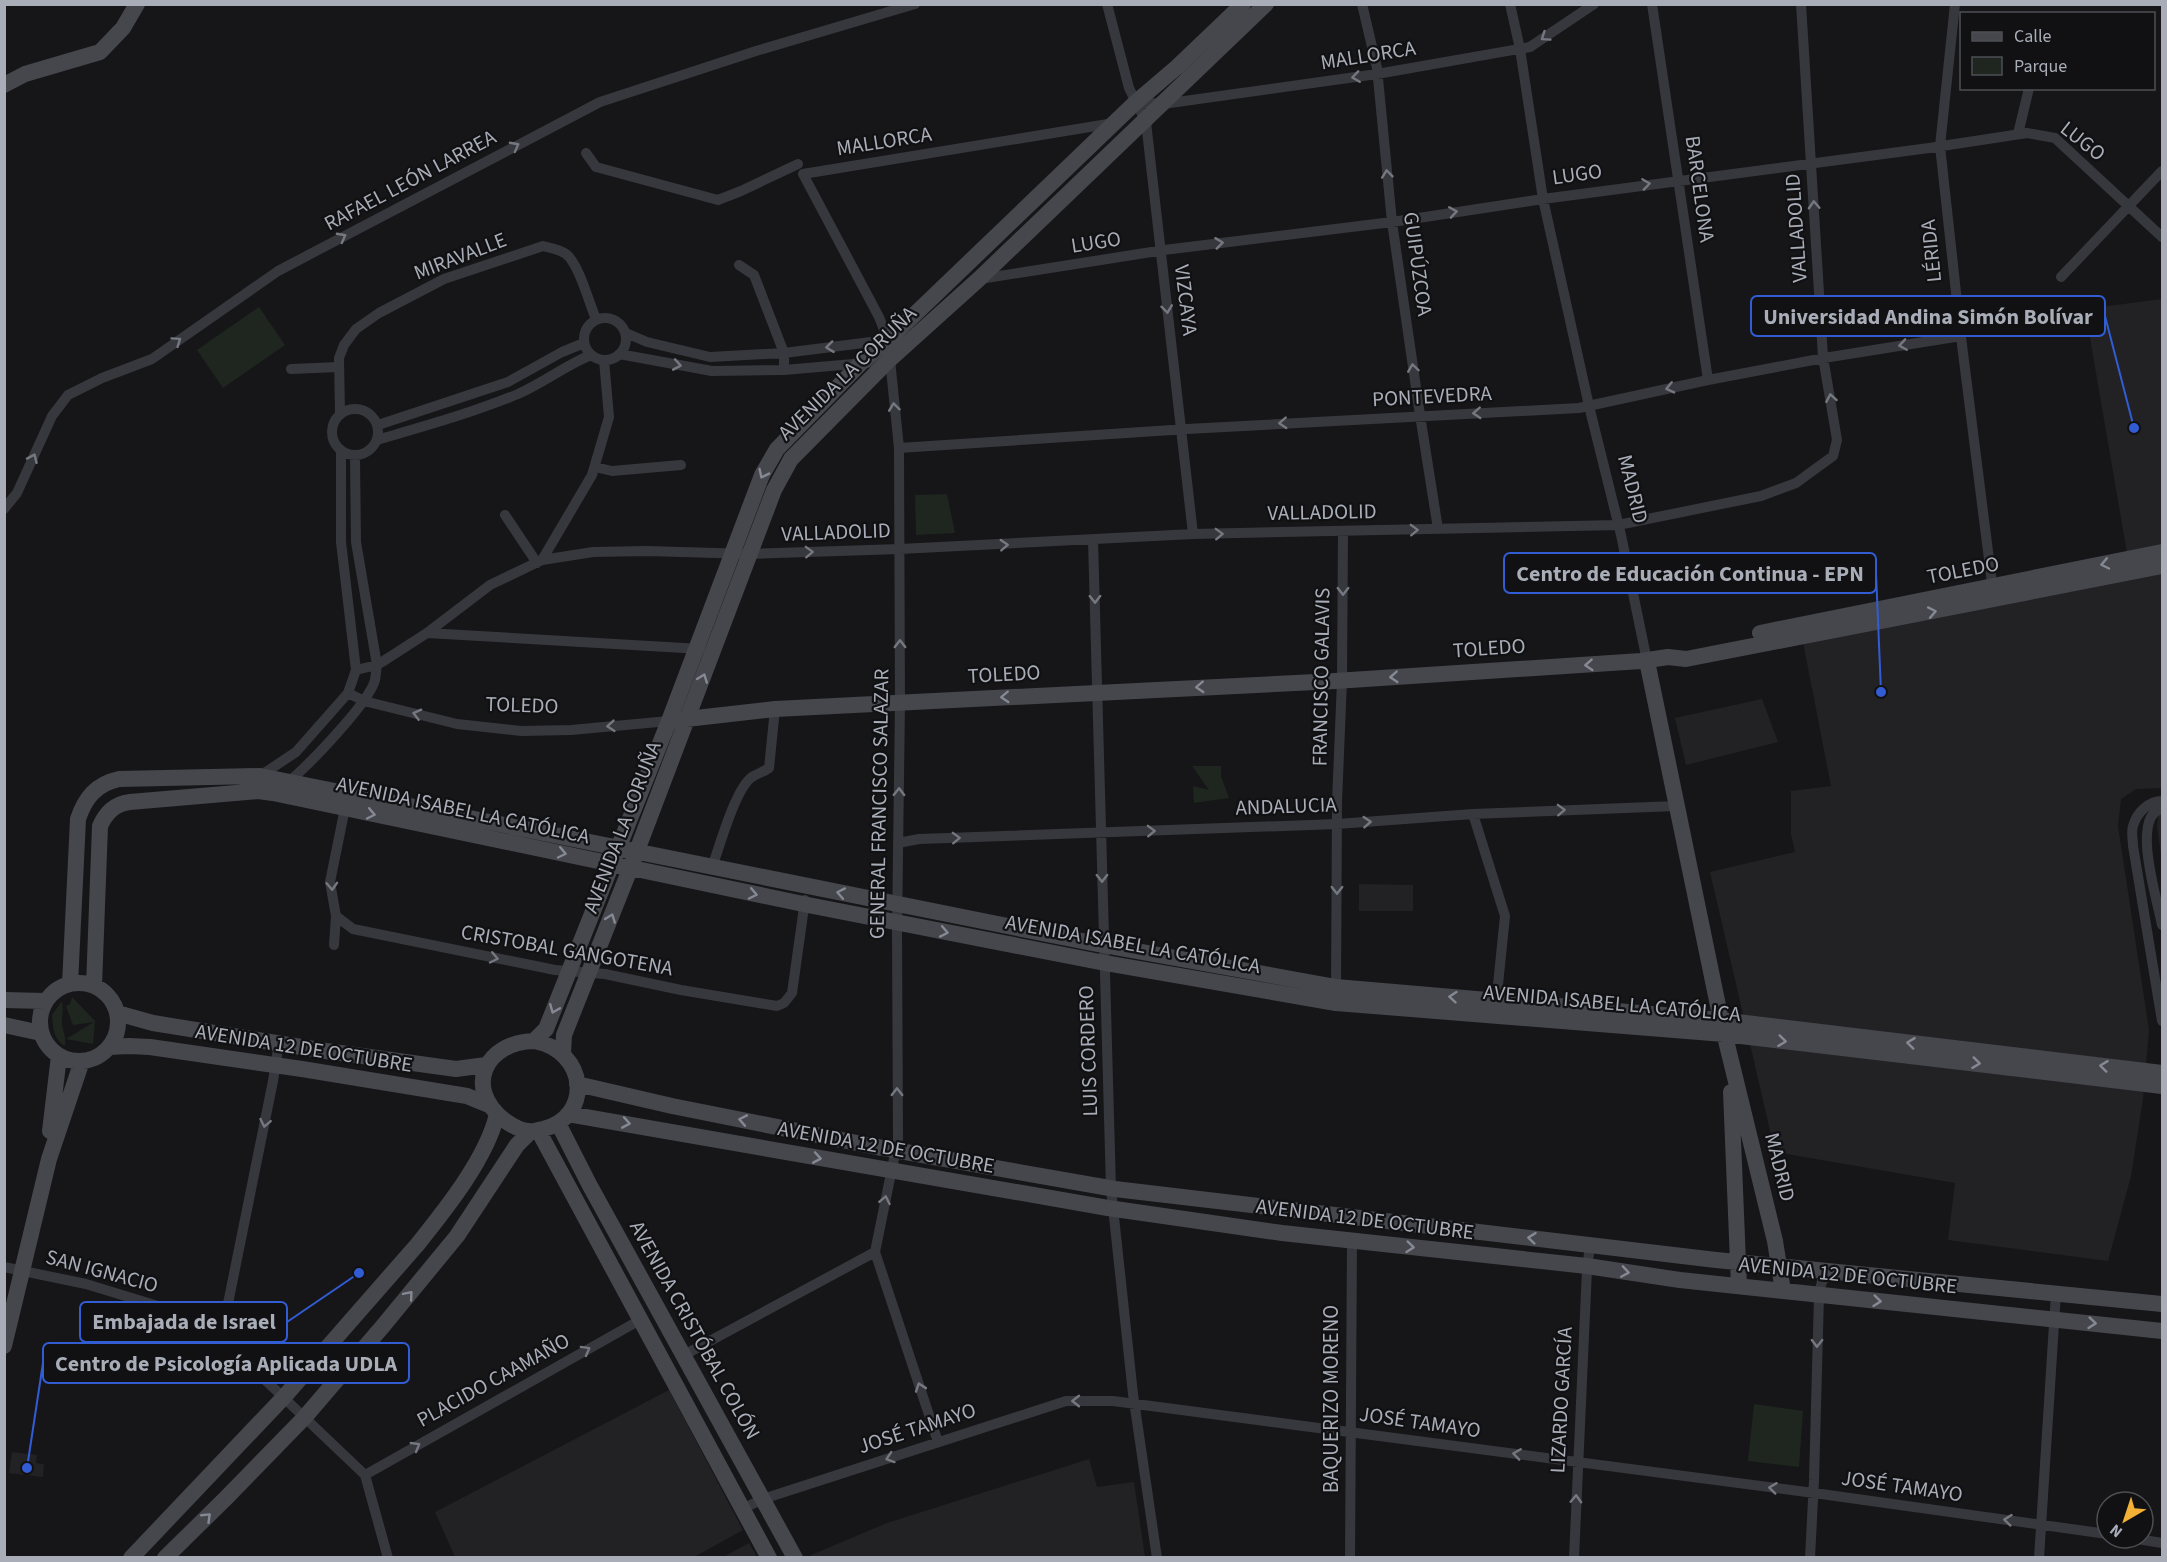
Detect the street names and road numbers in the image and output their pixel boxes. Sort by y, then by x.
street label: MALLORCA [1318,33,1418,77]
street label: LUGO [2054,114,2112,168]
street label: MALLORCA [834,119,934,163]
street label: RAFAEL LEÓN LARREA [319,122,502,238]
street label: BARCELONA [1678,134,1722,245]
street label: LUGO [1550,156,1604,192]
street label: VALLADOLID [1777,172,1815,284]
street label: GUIPÚZCOA [1396,210,1440,319]
street label: LÉRIDA [1913,218,1949,284]
street label: LUGO [1069,223,1123,261]
street label: MIRAVALLE [409,225,511,287]
street label: VIZCAYA [1167,263,1205,338]
street label: AVENIDA LA CORUÑA [771,299,923,447]
street label: PONTEVEDRA [1371,378,1493,414]
street label: MADRID [1610,451,1656,527]
street label: VALLADOLID [1267,496,1377,528]
street label: VALLADOLID [781,515,891,549]
street label: TOLEDO [1924,548,2002,592]
street label: FRANCISCO GALAVIS [1304,587,1338,767]
street label: TOLEDO [1452,630,1526,666]
street label: TOLEDO [967,657,1041,691]
street label: GENERAL FRANCISCO SALAZAR [862,668,896,940]
street label: TOLEDO [485,689,559,721]
street label: AVENIDA LA CORUÑA [575,736,669,917]
street label: AVENIDA ISABEL LA CATÓLICA [334,768,593,852]
street label: ANDALUCIA [1235,789,1338,823]
street label: AVENIDA ISABEL LA CATÓLICA [1003,907,1263,981]
street label: CRISTOBAL GANGOTENA [459,917,676,984]
street label: AVENIDA ISABEL LA CATÓLICA [1482,977,1743,1029]
street label: LUIS CORDERO [1071,985,1105,1117]
street label: AVENIDA 12 DE OCTUBRE [193,1016,415,1080]
street label: AVENIDA 12 DE OCTUBRE [775,1113,997,1181]
street label: MADRID [1757,1129,1803,1205]
street label: AVENIDA 12 DE OCTUBRE [1254,1191,1476,1247]
street label: AVENIDA CRISTÓBAL COLÓN [622,1215,768,1445]
street label: SAN IGNACIO [43,1242,161,1300]
street label: AVENIDA 12 DE OCTUBRE [1737,1249,1959,1301]
street label: BAQUERIZO MORENO [1316,1305,1346,1493]
street label: PLACIDO CAAMAÑO [411,1325,575,1435]
street label: LIZARDO GARCÍA [1542,1325,1580,1474]
street label: JOSÉ TAMAYO [854,1395,980,1461]
street label: JOSÉ TAMAYO [1357,1399,1483,1445]
street label: JOSÉ TAMAYO [1839,1463,1965,1509]

